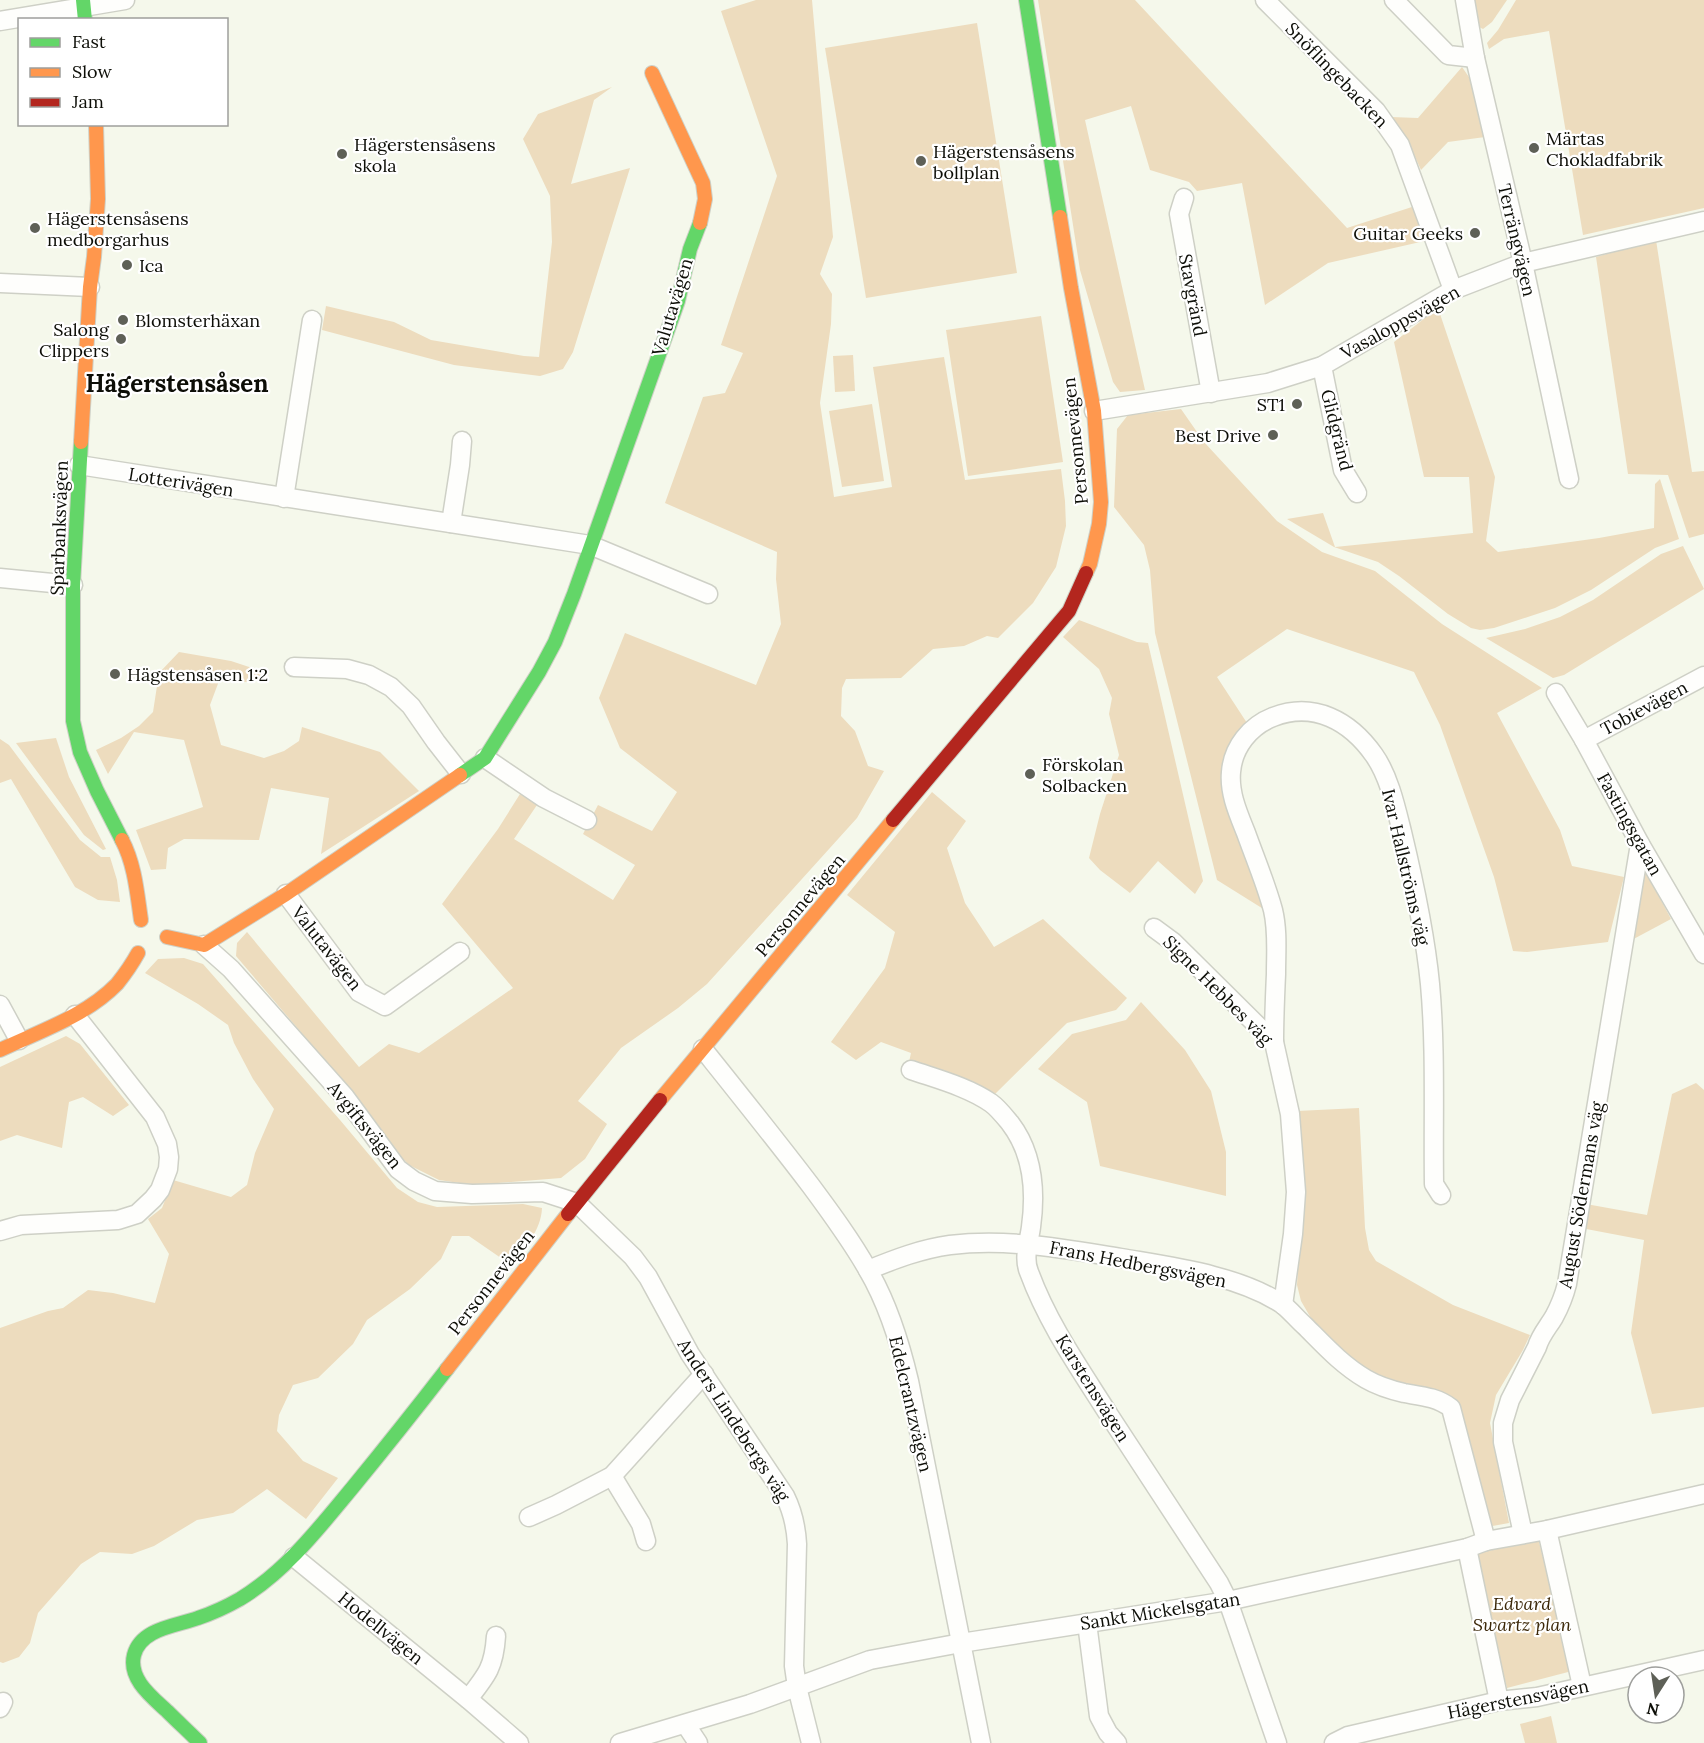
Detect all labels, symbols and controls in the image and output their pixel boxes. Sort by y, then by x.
street label: Snöflingebacken [1281,17,1393,133]
legend [18,18,228,126]
text: Fast [72,30,106,53]
text: Slow [72,60,112,83]
text: Jam [71,90,104,113]
place label: Märtas Chokladfabrik [1546,127,1663,171]
place label: Hägerstensåsens skola [354,133,496,177]
place label: Hägerstensåsens bollplan [933,140,1075,184]
marker: Märtas Chokladfabrik [1527,141,1541,155]
marker: Hägerstensåsens skola [335,147,349,161]
marker: Hägerstensåsens bollplan [914,154,928,168]
street label: Terrängvägen [1493,181,1541,299]
place label: Hägerstensåsens medborgarhus [47,207,189,251]
marker: Hägerstensåsens medborgarhus [28,221,42,235]
place label: Guitar Geeks [1353,222,1463,245]
marker: Guitar Geeks [1468,226,1482,240]
street label: Stavgränd [1174,252,1212,339]
place label: Ica [139,254,163,277]
street label: Valutavägen [646,255,698,360]
marker: Ica [120,258,134,272]
street label: Vasaloppsvägen [1336,280,1463,365]
place label: Blomsterhäxan [135,309,260,332]
marker: Blomsterhäxan [116,313,130,327]
place label: Salong Clippers [39,318,110,362]
marker: Salong Clippers [114,332,128,346]
district label: Hägerstensåsen [85,368,269,399]
street label: Personnevägen [1057,376,1093,506]
street label: Glidgränd [1316,387,1358,473]
place label: ST1 [1257,393,1285,416]
marker: ST1 [1290,397,1304,411]
place label: Best Drive [1175,424,1261,447]
marker: Best Drive [1266,428,1280,442]
street label: Sparbanksvägen [45,460,73,596]
street label: Lotterivägen [127,462,235,502]
place label: Hägstensåsen 1:2 [127,663,268,686]
marker: Hägstensåsen 1:2 [108,667,122,681]
street label: Tobievägen [1597,675,1691,740]
place label: Förskolan Solbacken [1042,753,1127,797]
marker: Förskolan Solbacken [1023,767,1037,781]
street label: Fastingsgatan [1592,768,1668,880]
street label: Ivar Hallströms väg [1377,786,1435,949]
street label: Personnevägen [750,849,850,961]
street label: Valutavägen [286,900,367,995]
street label: Signe Hebbes väg [1158,930,1278,1050]
street label: Avgiftsvägen [322,1076,407,1173]
street label: August Södermans väg [1553,1099,1609,1291]
street label: Personnevägen [443,1225,539,1339]
street label: Frans Hedbergsvägen [1048,1236,1228,1292]
street label: Karstensvägen [1051,1330,1135,1446]
street label: Anders Lindebergs väg [672,1333,796,1507]
street label: Edelcrantzvägen [884,1334,938,1474]
street label: Hodellvägen [334,1587,428,1669]
street label: Sankt Mickelsgatan [1078,1587,1242,1635]
park label: Edvard Swartz plan [1473,1592,1571,1636]
north arrow [1626,1665,1686,1725]
street label: Hägerstensvägen [1445,1674,1591,1724]
text: N [1645,1699,1661,1721]

